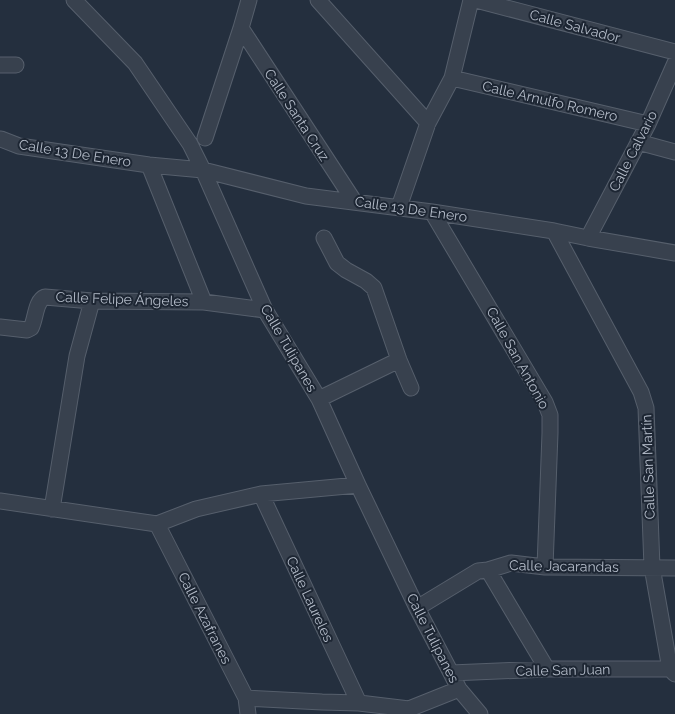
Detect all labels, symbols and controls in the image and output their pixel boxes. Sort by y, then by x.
street label: Calle Salvador [528,6,622,46]
street label: Calle Santa Cruz [261,66,333,164]
street label: Calle Arnulfo Romero [481,78,619,124]
street label: Calle Calvario [606,108,660,194]
street label: Calle 13 De Enero [18,136,132,170]
street label: Calle 13 De Enero [354,193,468,225]
street label: Calle Felipe Ángeles [55,288,189,309]
street label: Calle Tulipanes [258,301,321,395]
street label: Calle San Antonio [483,304,553,412]
street label: Calle San Martín [638,414,658,520]
street label: Calle Laureles [283,554,337,644]
street label: Calle Jacarandas [509,557,619,575]
street label: Calle Azafranes [175,570,235,667]
street label: Calle Tulipanes [404,591,463,686]
street label: Calle San Juan [515,661,611,679]

